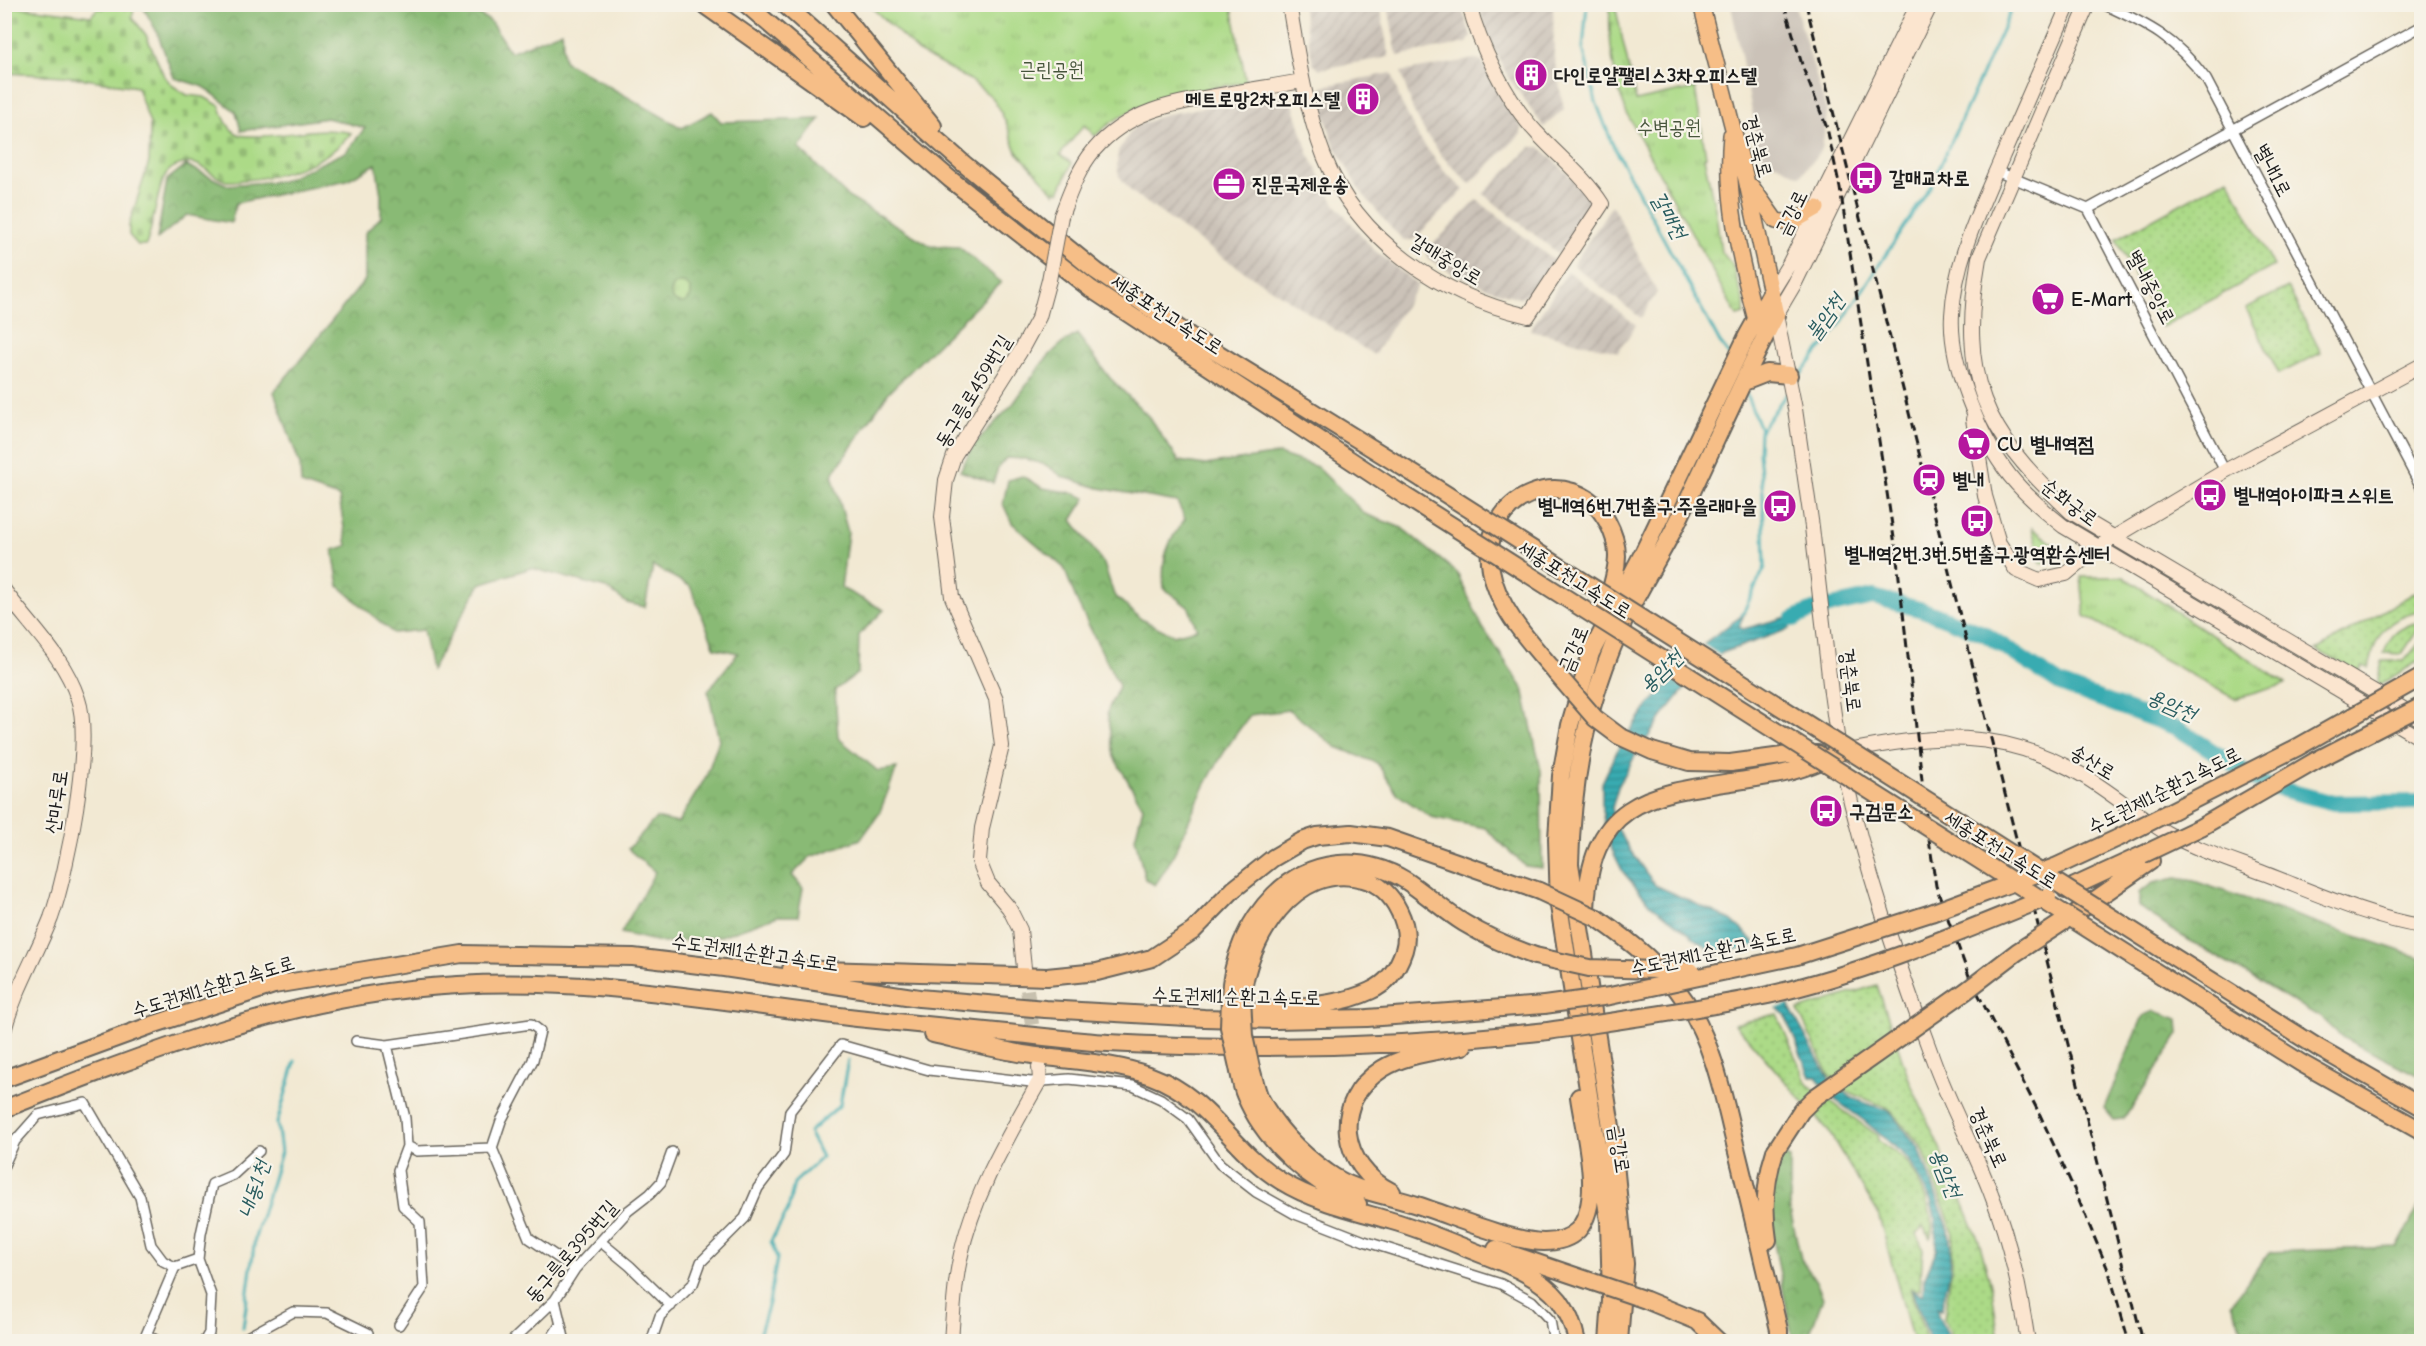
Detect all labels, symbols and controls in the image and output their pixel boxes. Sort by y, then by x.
building icon: 다인로얄팰리스3차오피스텔 [1513,57,1549,93]
park label: 근린공원 [1020,58,1084,81]
place label: 다인로얄팰리스3차오피스텔 [1554,64,1757,87]
building icon: 메트로망2차오피스텔 [1345,81,1381,117]
place label: 메트로망2차오피스텔 [1185,88,1340,111]
street label: 경춘북로 [1738,112,1777,180]
park label: 수변공원 [1637,116,1701,139]
street label: 별내1로 [2249,140,2296,200]
bus stop icon: 갈매교차로 [1848,160,1884,196]
office icon: 진문국제운송 [1211,166,1247,202]
place label: 갈매교차로 [1889,167,1969,190]
place label: 진문국제운송 [1252,173,1349,196]
street label: 금강로 [1771,186,1812,240]
water label: 갈매천 [1646,187,1693,245]
street label: 갈매중앙로 [1405,229,1486,290]
street label: 별내중앙로 [2122,246,2180,328]
street label: 세종포천고속도로 [1106,270,1227,359]
supermarket icon: E-Mart [2030,281,2066,317]
water label: 불암천 [1801,288,1851,345]
place label: E-Mart [2071,288,2132,311]
street label: 동구릉로459번길 [931,331,1016,452]
supermarket icon: CU 별내역점 [1956,426,1992,462]
place label: CU 별내역점 [1997,433,2094,456]
station icon: 별내 [1911,462,1947,498]
place label: 별내 [1952,469,1984,492]
street label: 순화궁로 [2037,474,2102,531]
bus stop icon: 별내역아이파크스위트 [2192,477,2228,513]
place label: 별내역아이파크스위트 [2233,484,2394,507]
bus stop icon: 별내역6번.7번출구.주을래마을 [1762,488,1798,524]
place label: 별내역6번.7번출구.주을래마을 [1537,495,1757,518]
bus stop icon: 별내역2번.3번.5번출구.광역환승센터 [1959,503,1995,539]
street label: 세종포천고속도로 [1514,536,1635,623]
place label: 별내역2번.3번.5번출구.광역환승센터 [1844,543,2110,566]
street label: 금강로 [1554,622,1593,676]
water label: 용암천 [1634,643,1689,697]
street label: 경춘북로 [1835,647,1866,713]
water label: 용암천 [2144,684,2202,727]
street label: 송산로 [2066,740,2119,785]
street label: 수도권제1순환고속도로 [2084,742,2245,839]
street label: 산마루로 [41,769,72,836]
bus stop icon: 구검문소 [1808,793,1844,829]
place label: 구검문소 [1849,800,1913,823]
street label: 세종포천고속도로 [1940,806,2061,893]
street label: 수도권제1순환고속도로 [1628,923,1798,980]
street label: 수도권제1순환고속도로 [670,929,840,976]
street label: 수도권제1순환고속도로 [129,951,297,1022]
street label: 수도권제1순환고속도로 [1151,984,1321,1009]
street label: 경춘북로 [1965,1103,2012,1171]
street label: 금강로 [1604,1123,1635,1175]
water label: 용암천 [1925,1145,1967,1203]
water label: 내동1천 [234,1155,275,1221]
street label: 동구릉로395번길 [521,1195,622,1307]

